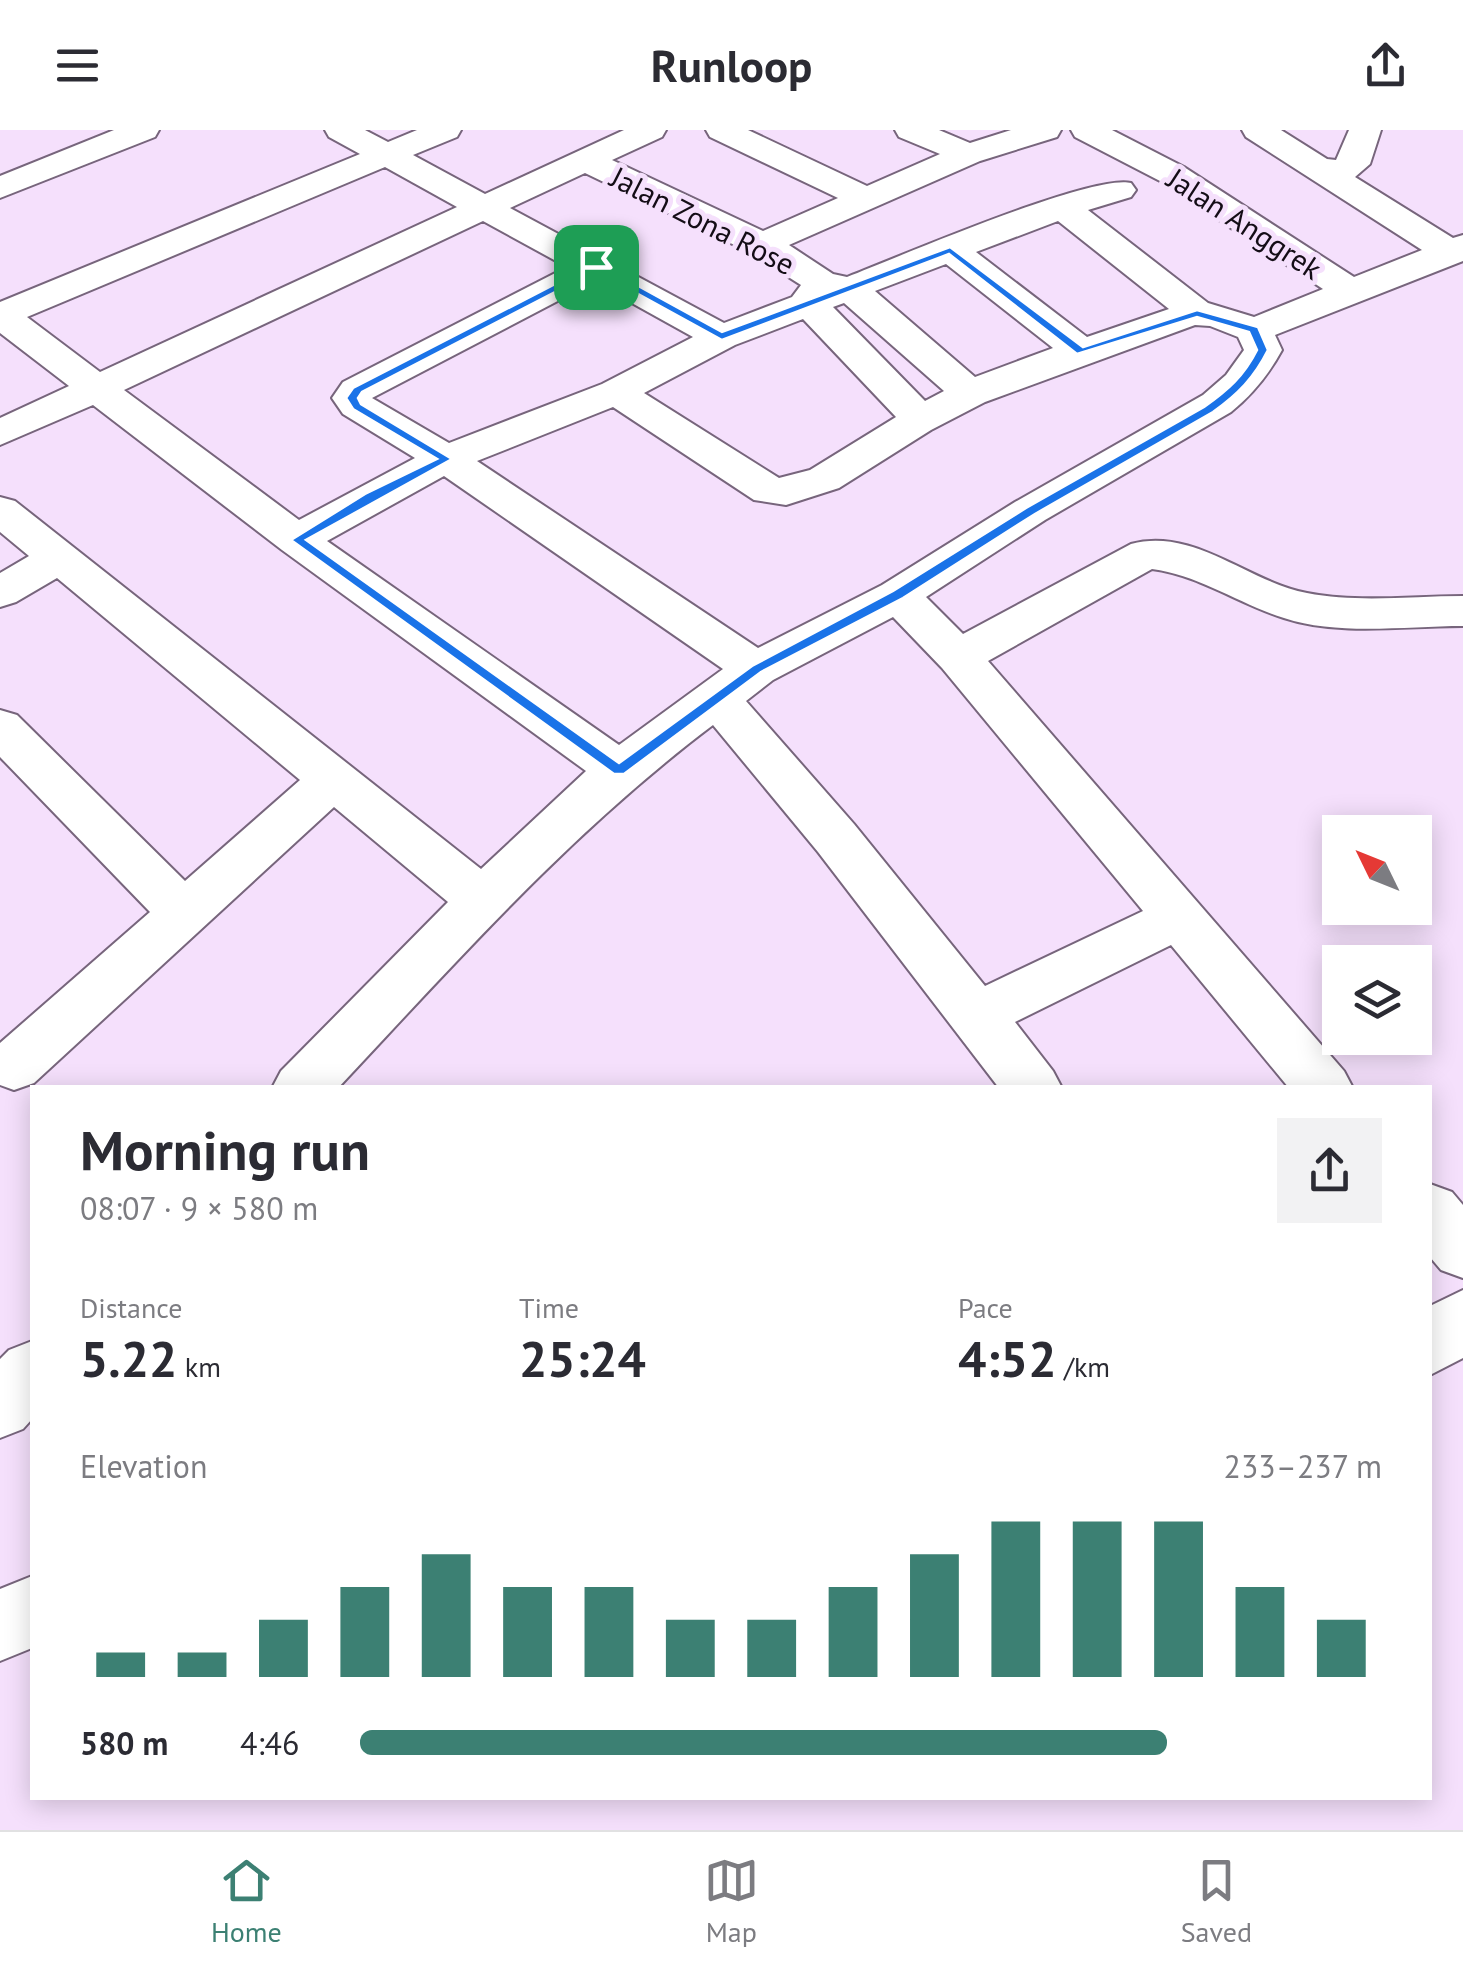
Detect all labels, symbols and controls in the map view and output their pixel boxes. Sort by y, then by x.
text: Runloop [651,36,812,94]
icon: menu [50,38,105,93]
icon: share [1358,38,1413,93]
street label: Jalan Zona Rose [603,156,802,283]
street label: Jalan Anggrek [1159,157,1330,288]
pin [554,225,639,310]
icon: arrive [569,240,624,295]
north arrow [1322,815,1432,925]
map controls [1322,815,1432,1055]
button: layers [1322,945,1432,1055]
text: Morning run [80,1114,370,1185]
button: share [1277,1118,1382,1223]
text: 08:07 · 9 × 580 m [80,1187,318,1229]
text: Distance [80,1289,183,1326]
text: Time [519,1289,579,1326]
text: Pace [958,1289,1013,1326]
text: 5.22 [80,1326,177,1391]
text: 25:24 [519,1326,646,1391]
text: 4:52 [958,1326,1057,1391]
text: km [177,1348,221,1385]
text: /km [1057,1348,1110,1385]
text: Elevation [80,1445,207,1487]
text: 233–237 m [1223,1445,1382,1487]
text: 580 m [80,1722,168,1764]
text: 4:46 [240,1722,299,1764]
tab: Home [211,1853,282,1950]
tab: Map [704,1853,759,1950]
tab: Saved [1181,1853,1252,1950]

